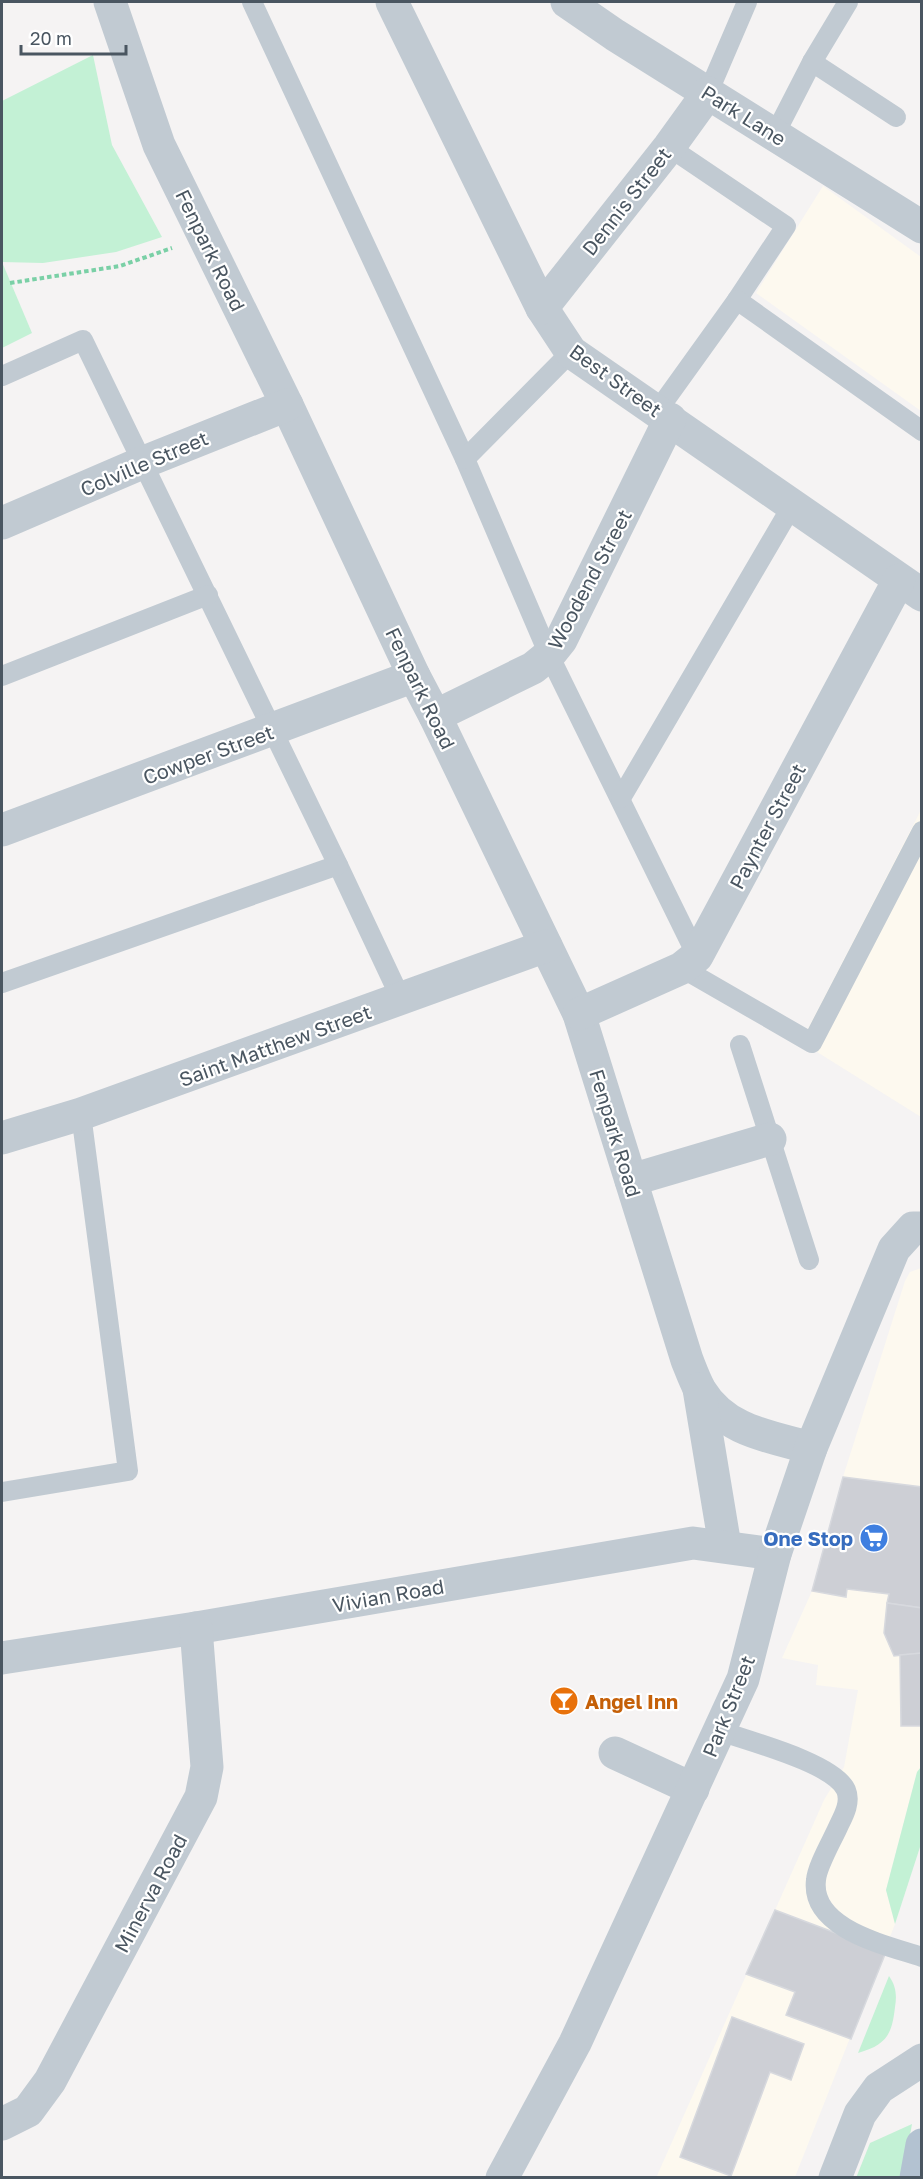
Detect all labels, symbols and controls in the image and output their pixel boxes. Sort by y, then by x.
scale bar [21,18,126,56]
text: 20 m [30,27,72,49]
street label: Park Lane [697,80,791,150]
street label: Dennis Street [576,142,676,260]
street label: Fenpark Road [171,185,251,315]
street label: Best Street [565,339,667,421]
street label: Colville Street [76,425,212,501]
street label: Woodend Street [542,505,636,653]
street label: Fenpark Road [381,623,461,753]
street label: Cowper Street [139,719,277,789]
street label: Paynter Street [724,759,810,893]
street label: Saint Matthew Street [176,999,374,1091]
street label: Fenpark Road [585,1066,647,1200]
supermarket icon: One Stop [858,1522,890,1554]
place label: One Stop [763,1526,853,1550]
street label: Vivian Road [330,1573,446,1617]
street label: Park Street [697,1652,759,1760]
bar icon: Angel Inn [548,1685,580,1717]
place label: Angel Inn [585,1689,678,1713]
street label: Minerva Road [109,1830,191,1956]

